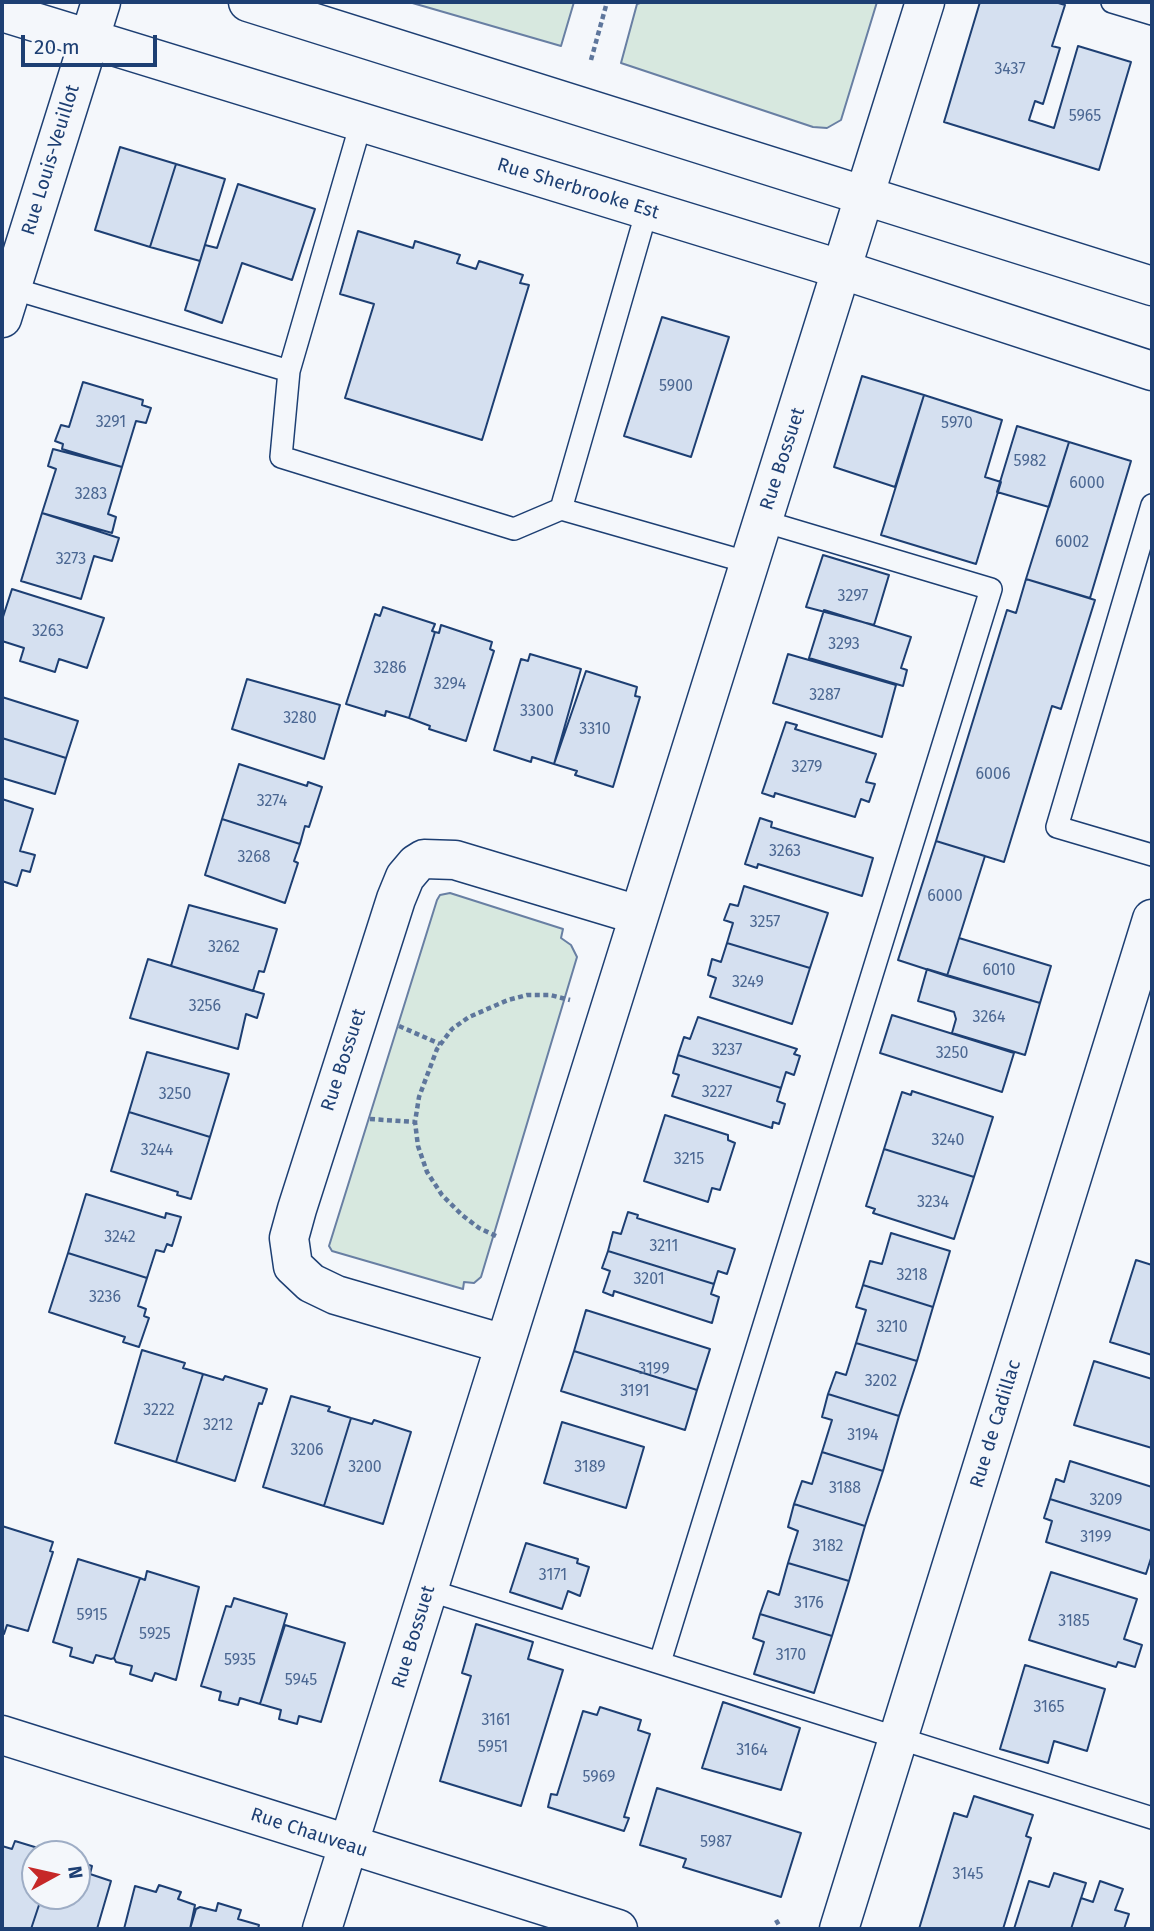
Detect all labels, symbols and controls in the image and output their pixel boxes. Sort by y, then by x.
scale bar [24,21,161,65]
text: 20 m [34,34,80,60]
house number: 3437 [994,60,1026,80]
street label: Rue Louis-Veuillot [17,82,85,238]
house number: 5965 [1069,107,1101,127]
street label: Rue Sherbrooke Est [494,154,662,224]
house number: 5900 [659,377,693,397]
street label: Rue Bossuet [756,405,810,513]
house number: 3291 [96,413,126,433]
house number: 5970 [941,414,973,434]
house number: 5982 [1014,452,1046,472]
house number: 6000 [1069,474,1105,494]
house number: 3283 [75,485,107,505]
house number: 6002 [1055,533,1089,553]
house number: 3273 [56,550,86,570]
house number: 3297 [838,587,868,607]
house number: 3263 [32,622,64,642]
house number: 3293 [828,635,860,655]
house number: 3286 [373,659,407,679]
house number: 3294 [434,675,466,695]
house number: 3287 [809,686,841,706]
house number: 3300 [520,702,554,722]
house number: 3280 [283,709,317,729]
house number: 3310 [579,720,611,740]
house number: 3279 [792,758,822,778]
house number: 6006 [976,765,1010,785]
house number: 3274 [257,792,287,812]
house number: 3263 [769,842,801,862]
house number: 3268 [237,848,271,868]
house number: 6000 [927,887,963,907]
house number: 3257 [750,913,780,933]
house number: 3262 [208,938,240,958]
house number: 6010 [983,961,1015,981]
house number: 3249 [732,973,764,993]
house number: 3256 [189,997,221,1017]
street label: Rue Bossuet [317,1006,371,1114]
house number: 3264 [973,1008,1005,1028]
house number: 3237 [712,1041,742,1061]
house number: 3250 [936,1044,968,1064]
house number: 3227 [702,1083,732,1103]
house number: 3250 [159,1085,191,1105]
house number: 3240 [932,1131,964,1151]
house number: 3244 [141,1141,173,1161]
house number: 3215 [674,1150,704,1170]
house number: 3234 [917,1193,949,1213]
house number: 3242 [104,1228,136,1248]
house number: 3211 [650,1237,678,1257]
house number: 3218 [896,1266,928,1286]
house number: 3201 [633,1270,665,1290]
house number: 3236 [89,1288,121,1308]
house number: 3210 [876,1318,908,1338]
street label: Rue de Cadillac [966,1357,1026,1491]
house number: 3199 [638,1360,670,1380]
house number: 3202 [865,1372,897,1392]
house number: 3191 [620,1382,650,1402]
house number: 3222 [143,1401,175,1421]
house number: 3212 [203,1416,233,1436]
house number: 3194 [847,1426,879,1446]
house number: 3206 [290,1441,324,1461]
house number: 3200 [348,1458,382,1478]
house number: 3189 [574,1458,606,1478]
house number: 3188 [829,1479,861,1499]
house number: 3209 [1090,1491,1122,1511]
house number: 3199 [1080,1528,1112,1548]
house number: 3182 [812,1537,844,1557]
house number: 3171 [539,1566,567,1586]
street label: Rue Bossuet [388,1583,440,1691]
house number: 3176 [794,1594,824,1614]
house number: 5915 [77,1606,107,1626]
house number: 3185 [1058,1612,1090,1632]
house number: 5925 [139,1625,171,1645]
house number: 3170 [776,1646,806,1666]
house number: 5935 [224,1651,256,1671]
house number: 5945 [285,1671,317,1691]
house number: 3165 [1034,1698,1064,1718]
house number: 3161 [481,1711,511,1731]
house number: 5951 [478,1738,508,1758]
house number: 3164 [736,1741,768,1761]
house number: 5969 [583,1768,615,1788]
street label: Rue Chauveau [248,1803,370,1863]
house number: 5987 [700,1833,732,1853]
north arrow [21,1840,91,1910]
text: N [63,1864,88,1880]
house number: 3145 [953,1865,983,1885]

